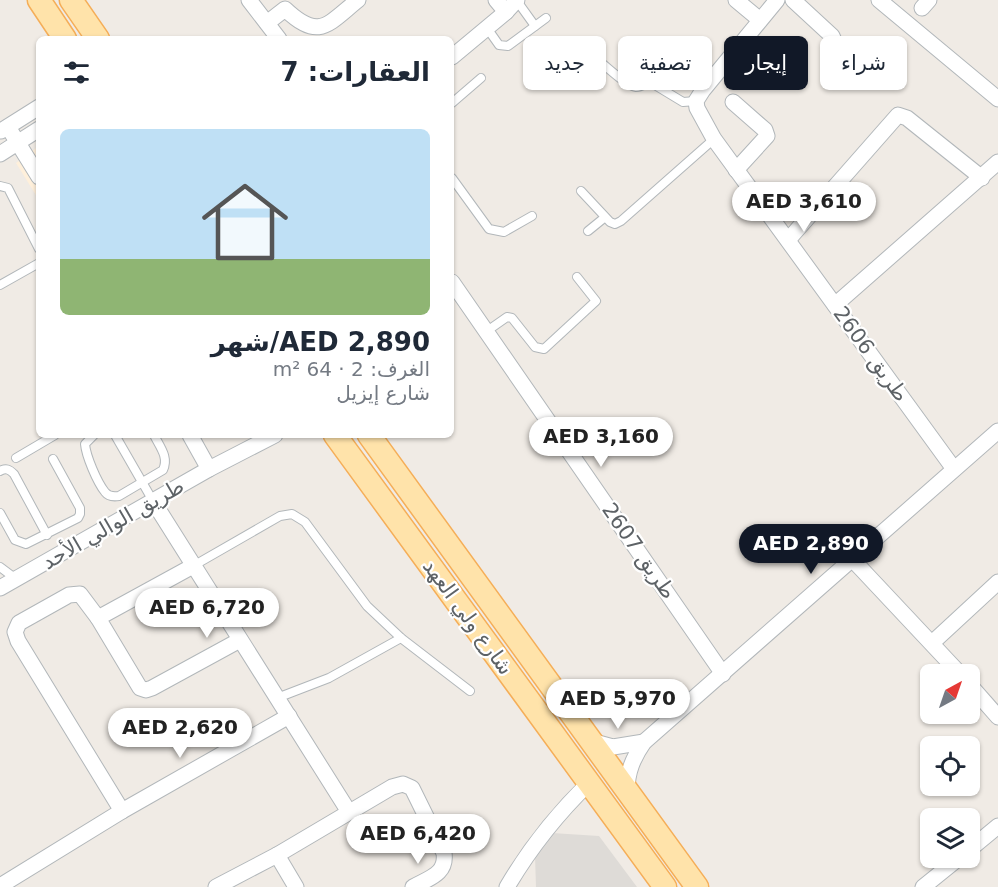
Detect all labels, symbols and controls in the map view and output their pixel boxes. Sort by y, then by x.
chip: جديد [523,36,606,90]
chip: تصفية [618,36,712,90]
chip: إيجار [724,36,808,90]
chip: شراء [820,36,907,90]
icon: filters [60,56,93,89]
text: العقارات: 7 [281,57,430,87]
icon: home [191,168,299,276]
pin: AED 3,610 [735,182,873,233]
text: AED 3,610 [746,189,862,213]
street label: طريق 2606 [828,302,914,406]
text: AED 2,890/شهر [211,327,430,357]
text: الغرف: 2 · 64 m² [273,357,430,381]
text: شارع إيزيل [336,381,430,405]
pin: AED 3,160 [532,417,670,468]
text: AED 3,160 [543,424,659,448]
street label: طريق الوالي الأحد [37,473,188,574]
street label: طريق 2607 [597,498,681,604]
pin: AED 2,890 [742,524,880,575]
text: AED 2,890 [753,531,869,555]
street label: شارع ولي العهد [418,554,518,680]
pin: AED 6,720 [138,588,276,639]
text: AED 6,720 [149,595,265,619]
north arrow [920,664,980,724]
map controls [920,664,980,868]
pin: AED 5,970 [549,679,687,730]
text: AED 5,970 [560,686,676,710]
pin: AED 2,620 [111,708,249,759]
text: AED 2,620 [122,715,238,739]
button: locate [920,736,980,796]
button: layers [920,808,980,868]
pin: AED 6,420 [349,814,487,865]
text: AED 6,420 [360,821,476,845]

